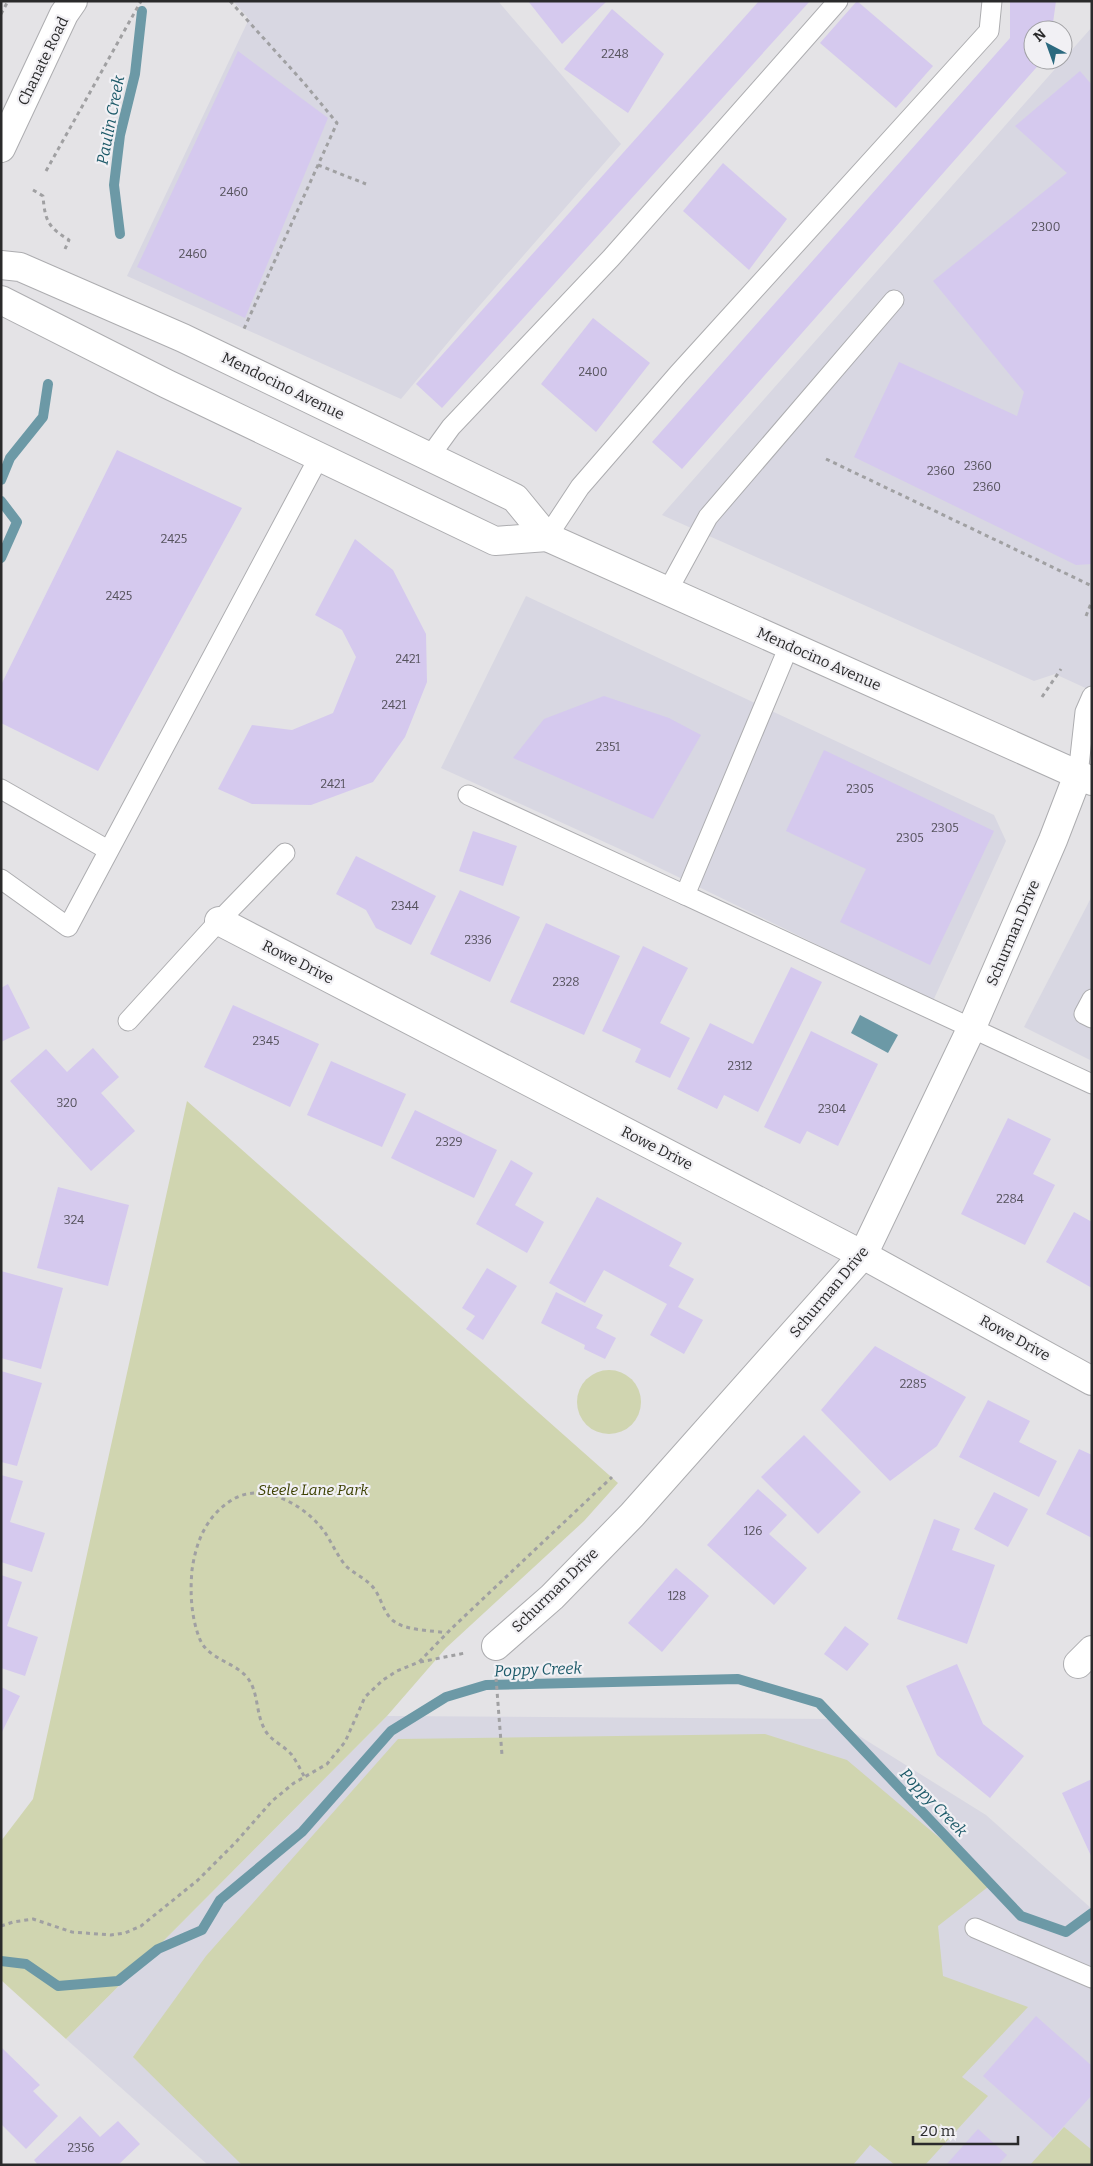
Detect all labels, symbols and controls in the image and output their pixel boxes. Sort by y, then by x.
street label: Chanate Road [14,14,72,108]
north arrow [1023,20,1073,70]
text: N [1030,25,1050,46]
house number: 2248 [601,47,629,61]
water label: Paulin Creek [93,74,128,166]
house number: 2460 [220,185,248,199]
house number: 2300 [1032,220,1060,234]
house number: 2460 [179,247,207,261]
street label: Mendocino Avenue [219,349,347,423]
house number: 2400 [579,365,607,379]
house number: 2360 [964,459,992,473]
house number: 2360 [927,464,955,478]
house number: 2360 [973,480,1001,494]
house number: 2425 [161,532,187,546]
house number: 2425 [106,589,132,603]
street label: Mendocino Avenue [754,623,884,695]
house number: 2421 [396,652,421,666]
house number: 2421 [382,698,407,712]
house number: 2351 [596,740,620,754]
house number: 2421 [321,777,346,791]
house number: 2305 [846,782,874,796]
house number: 2305 [931,821,959,835]
house number: 2305 [896,831,924,845]
street label: Schurman Drive [983,877,1043,989]
house number: 2344 [391,899,419,913]
house number: 2336 [464,933,492,947]
street label: Rowe Drive [259,936,337,988]
house number: 2328 [552,975,580,989]
house number: 2345 [253,1034,279,1048]
house number: 2312 [728,1059,752,1073]
house number: 320 [56,1096,78,1110]
house number: 2304 [818,1102,846,1116]
street label: Rowe Drive [618,1122,696,1174]
house number: 2329 [436,1135,462,1149]
house number: 2284 [996,1192,1024,1206]
house number: 324 [64,1213,84,1227]
street label: Schurman Drive [786,1243,872,1341]
street label: Rowe Drive [977,1311,1053,1365]
house number: 2285 [900,1377,926,1391]
park label: Steele Lane Park [258,1481,369,1499]
house number: 126 [744,1524,762,1538]
street label: Schurman Drive [508,1544,602,1636]
house number: 128 [668,1589,686,1603]
water label: Poppy Creek [494,1658,583,1681]
water label: Poppy Creek [896,1764,971,1841]
scale bar [913,2114,1018,2146]
text: 20 m [920,2122,956,2140]
house number: 2356 [68,2141,94,2155]

